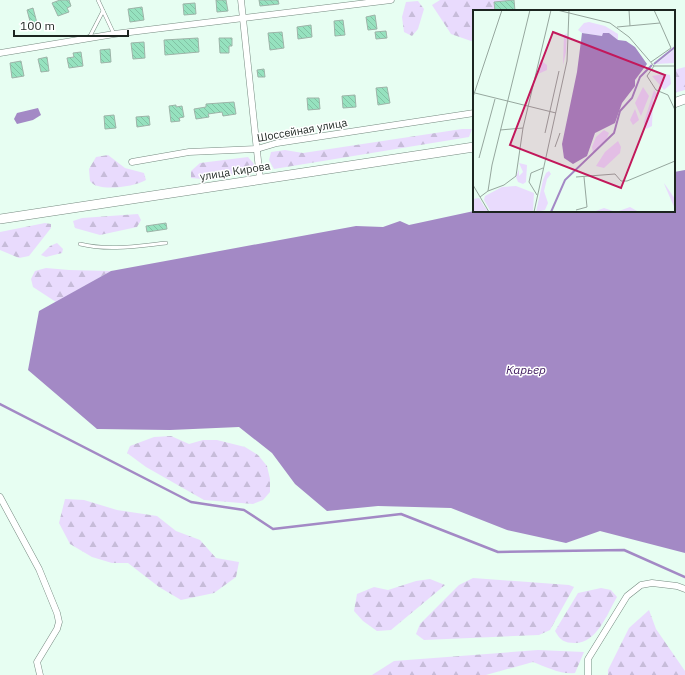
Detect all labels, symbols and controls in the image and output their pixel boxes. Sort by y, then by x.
inset map [473,10,675,212]
scale bar [14,12,128,38]
text: 100 m [20,18,55,33]
street label: Шоссейная улица [256,115,348,145]
street label: улица Кирова [199,158,271,183]
water label: Карьер [506,362,546,377]

